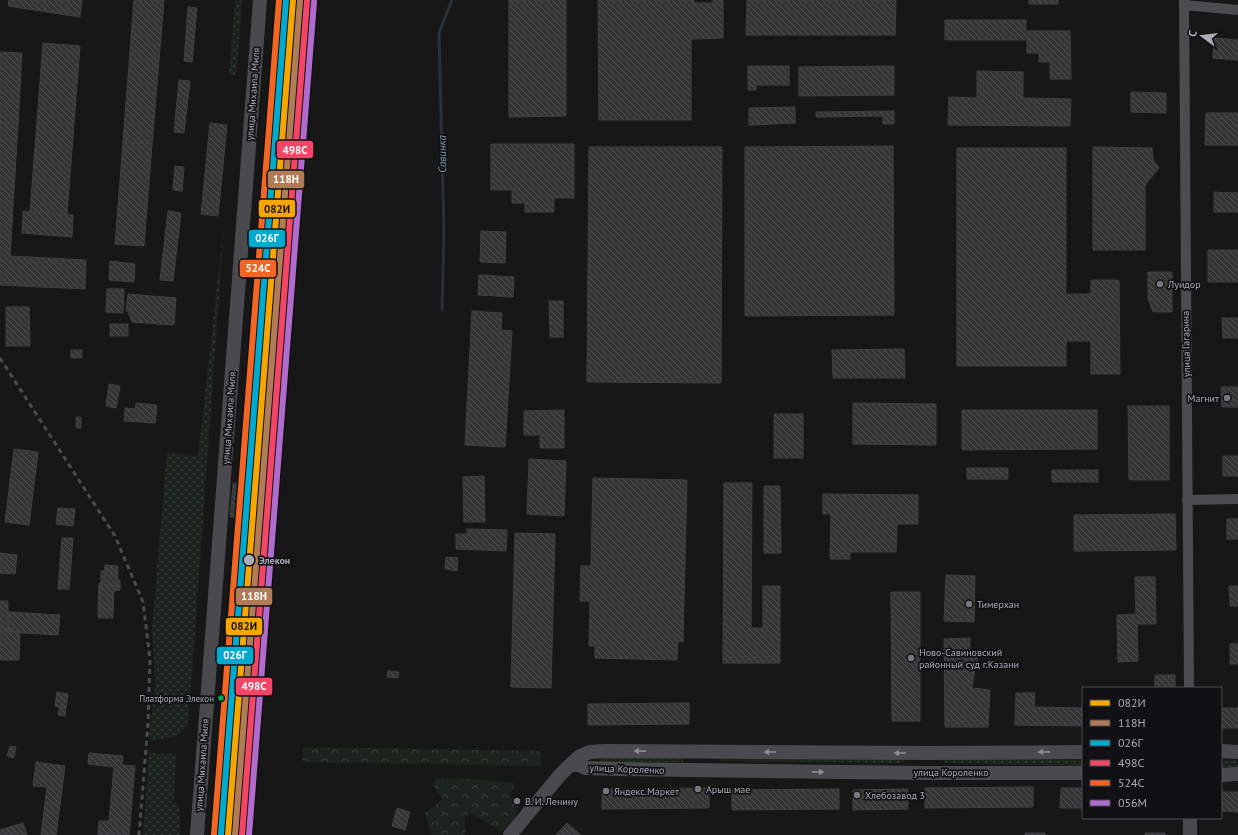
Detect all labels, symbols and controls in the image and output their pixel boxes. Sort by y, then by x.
north arrow [1182,16,1222,56]
text: С [1185,29,1200,38]
street label: улица Михаила Миля [243,47,263,141]
water label: Савинка [435,135,449,173]
line badge: 498С [276,140,314,159]
text: 498С [283,143,307,157]
line badge: 118Н [267,170,305,189]
text: 118Н [273,172,299,186]
line badge: 082И [258,199,296,218]
text: 082И [264,202,290,216]
line badge: 026Г [248,229,286,248]
text: 026Г [255,231,280,245]
line badge: 524С [239,259,277,278]
text: 524С [246,261,270,275]
place label: Луидор [1167,278,1201,291]
marker: Луидор [1155,279,1165,289]
street label: улица Гагарина [1179,311,1193,377]
street label: улица Михаила Миля [219,371,239,465]
place label: Магнит [1188,392,1219,405]
marker: Магнит [1222,393,1232,403]
marker: Элекон [242,553,256,567]
place label: Элекон [259,554,290,567]
line badge: 118Н [235,587,273,606]
text: 118Н [241,589,267,603]
place label: Тимерхан [977,598,1019,611]
marker: Тимерхан [964,599,974,609]
line badge: 082И [225,617,263,636]
text: 082И [231,619,257,633]
line badge: 026Г [216,646,254,665]
place label: Ново-Савиновский районный суд г.Казани [919,646,1019,671]
text: 026Г [223,648,248,662]
marker: Ново-Савиновский районный суд г.Казани [906,653,916,663]
line badge: 498С [235,677,273,696]
text: 498С [242,679,266,693]
legend [1082,687,1222,819]
place label: Платформа Элекон [139,693,214,704]
marker: Платформа Элекон [216,693,226,703]
text: 082И [1118,695,1146,710]
text: 118Н [1118,715,1146,730]
street label: улица Михаила Миля [192,718,212,812]
text: 026Г [1118,735,1144,750]
one-way arrow [633,748,646,754]
one-way arrow [763,749,776,755]
one-way arrow [1037,749,1050,755]
one-way arrow [893,750,906,756]
text: 498С [1118,755,1145,770]
street label: улица Короленко [589,761,665,777]
street label: улица Короленко [913,766,989,779]
one-way arrow [812,769,825,775]
text: 524С [1118,775,1145,790]
place label: Арыш мае [706,783,750,796]
marker: Арыш мае [693,784,703,794]
place label: Яндекс.Маркет [614,785,679,798]
marker: Яндекс.Маркет [601,786,611,796]
place label: Хлебозавод 3 [865,789,925,802]
marker: Хлебозавод 3 [852,790,862,800]
place label: В. И. Ленину [525,795,578,808]
text: 056М [1118,795,1147,810]
marker: В. И. Ленину [512,796,522,806]

